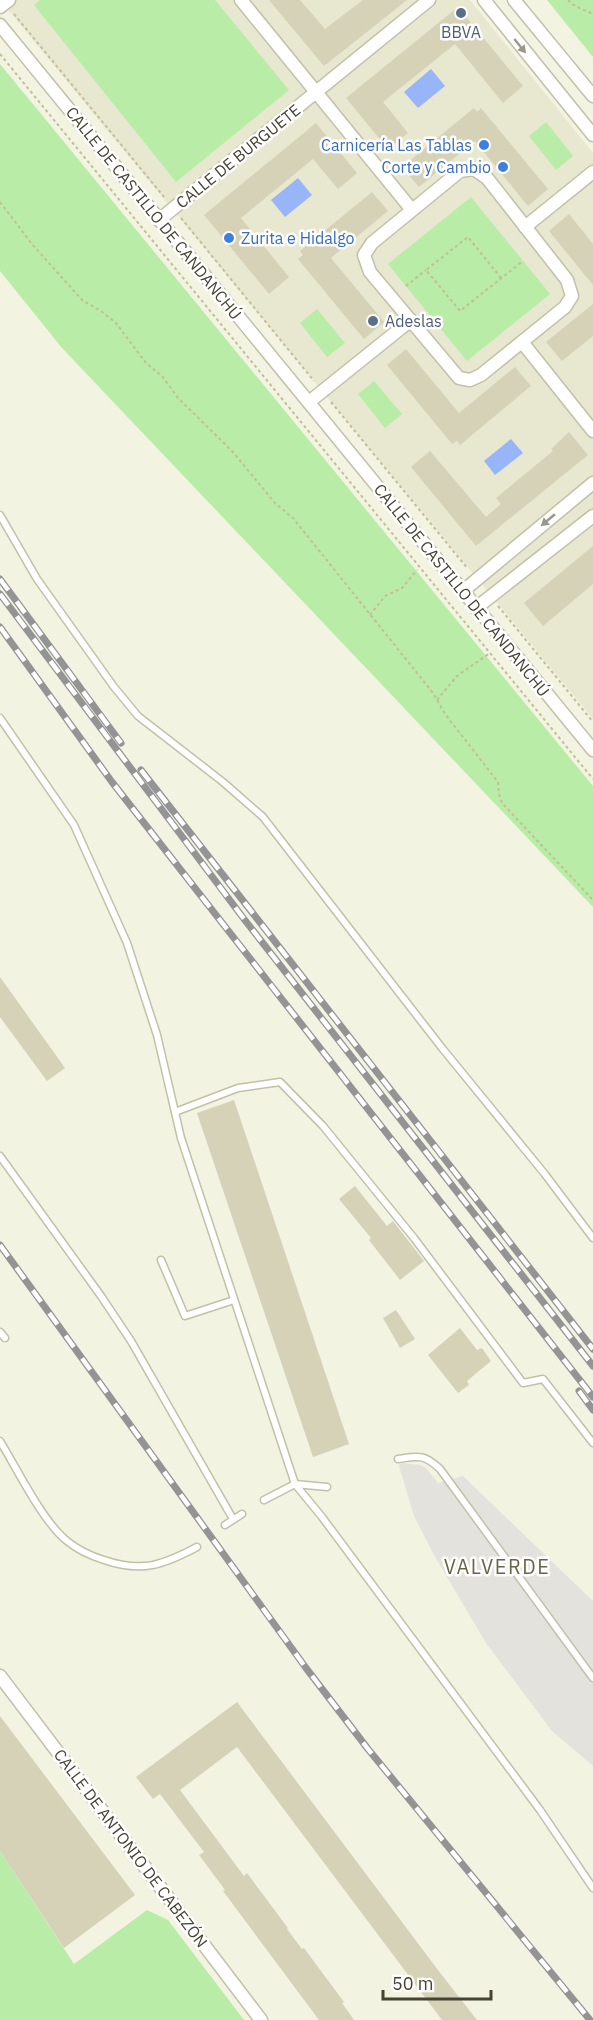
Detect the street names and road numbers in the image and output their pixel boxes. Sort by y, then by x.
street label: CALLE DE BURGUETE [172,100,304,212]
street label: CALLE DE CASTILLO DE CANDANCHÚ [62,102,247,323]
street label: CALLE DE CASTILLO DE CANDANCHÚ [370,479,555,700]
street label: CALLE DE ANTONIO DE CABEZÓN [50,1744,213,1951]

